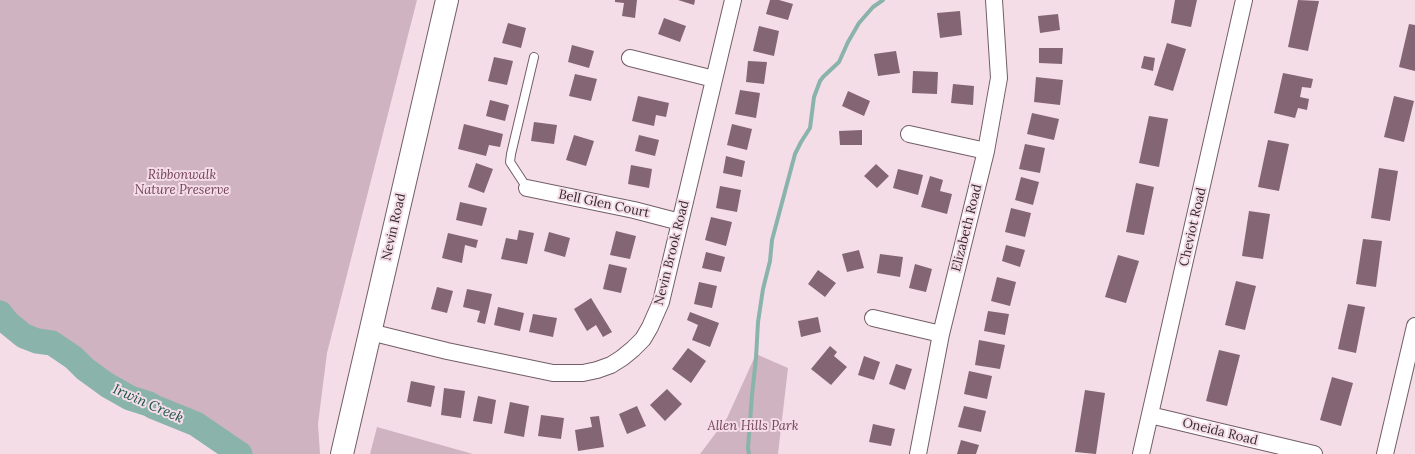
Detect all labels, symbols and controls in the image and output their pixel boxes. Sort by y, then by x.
park label: Ribbonwalk Nature Preserve [134,167,230,198]
street label: Elizabeth Road [949,183,985,273]
street label: Cheviot Road [1176,186,1210,268]
street label: Bell Glen Court [557,187,651,221]
street label: Nevin Road [379,192,409,262]
street label: Nevin Brook Road [651,199,693,307]
water label: Irwin Creek [110,381,186,427]
street label: Oneida Road [1181,415,1259,449]
park label: Allen Hills Park [708,418,798,434]

